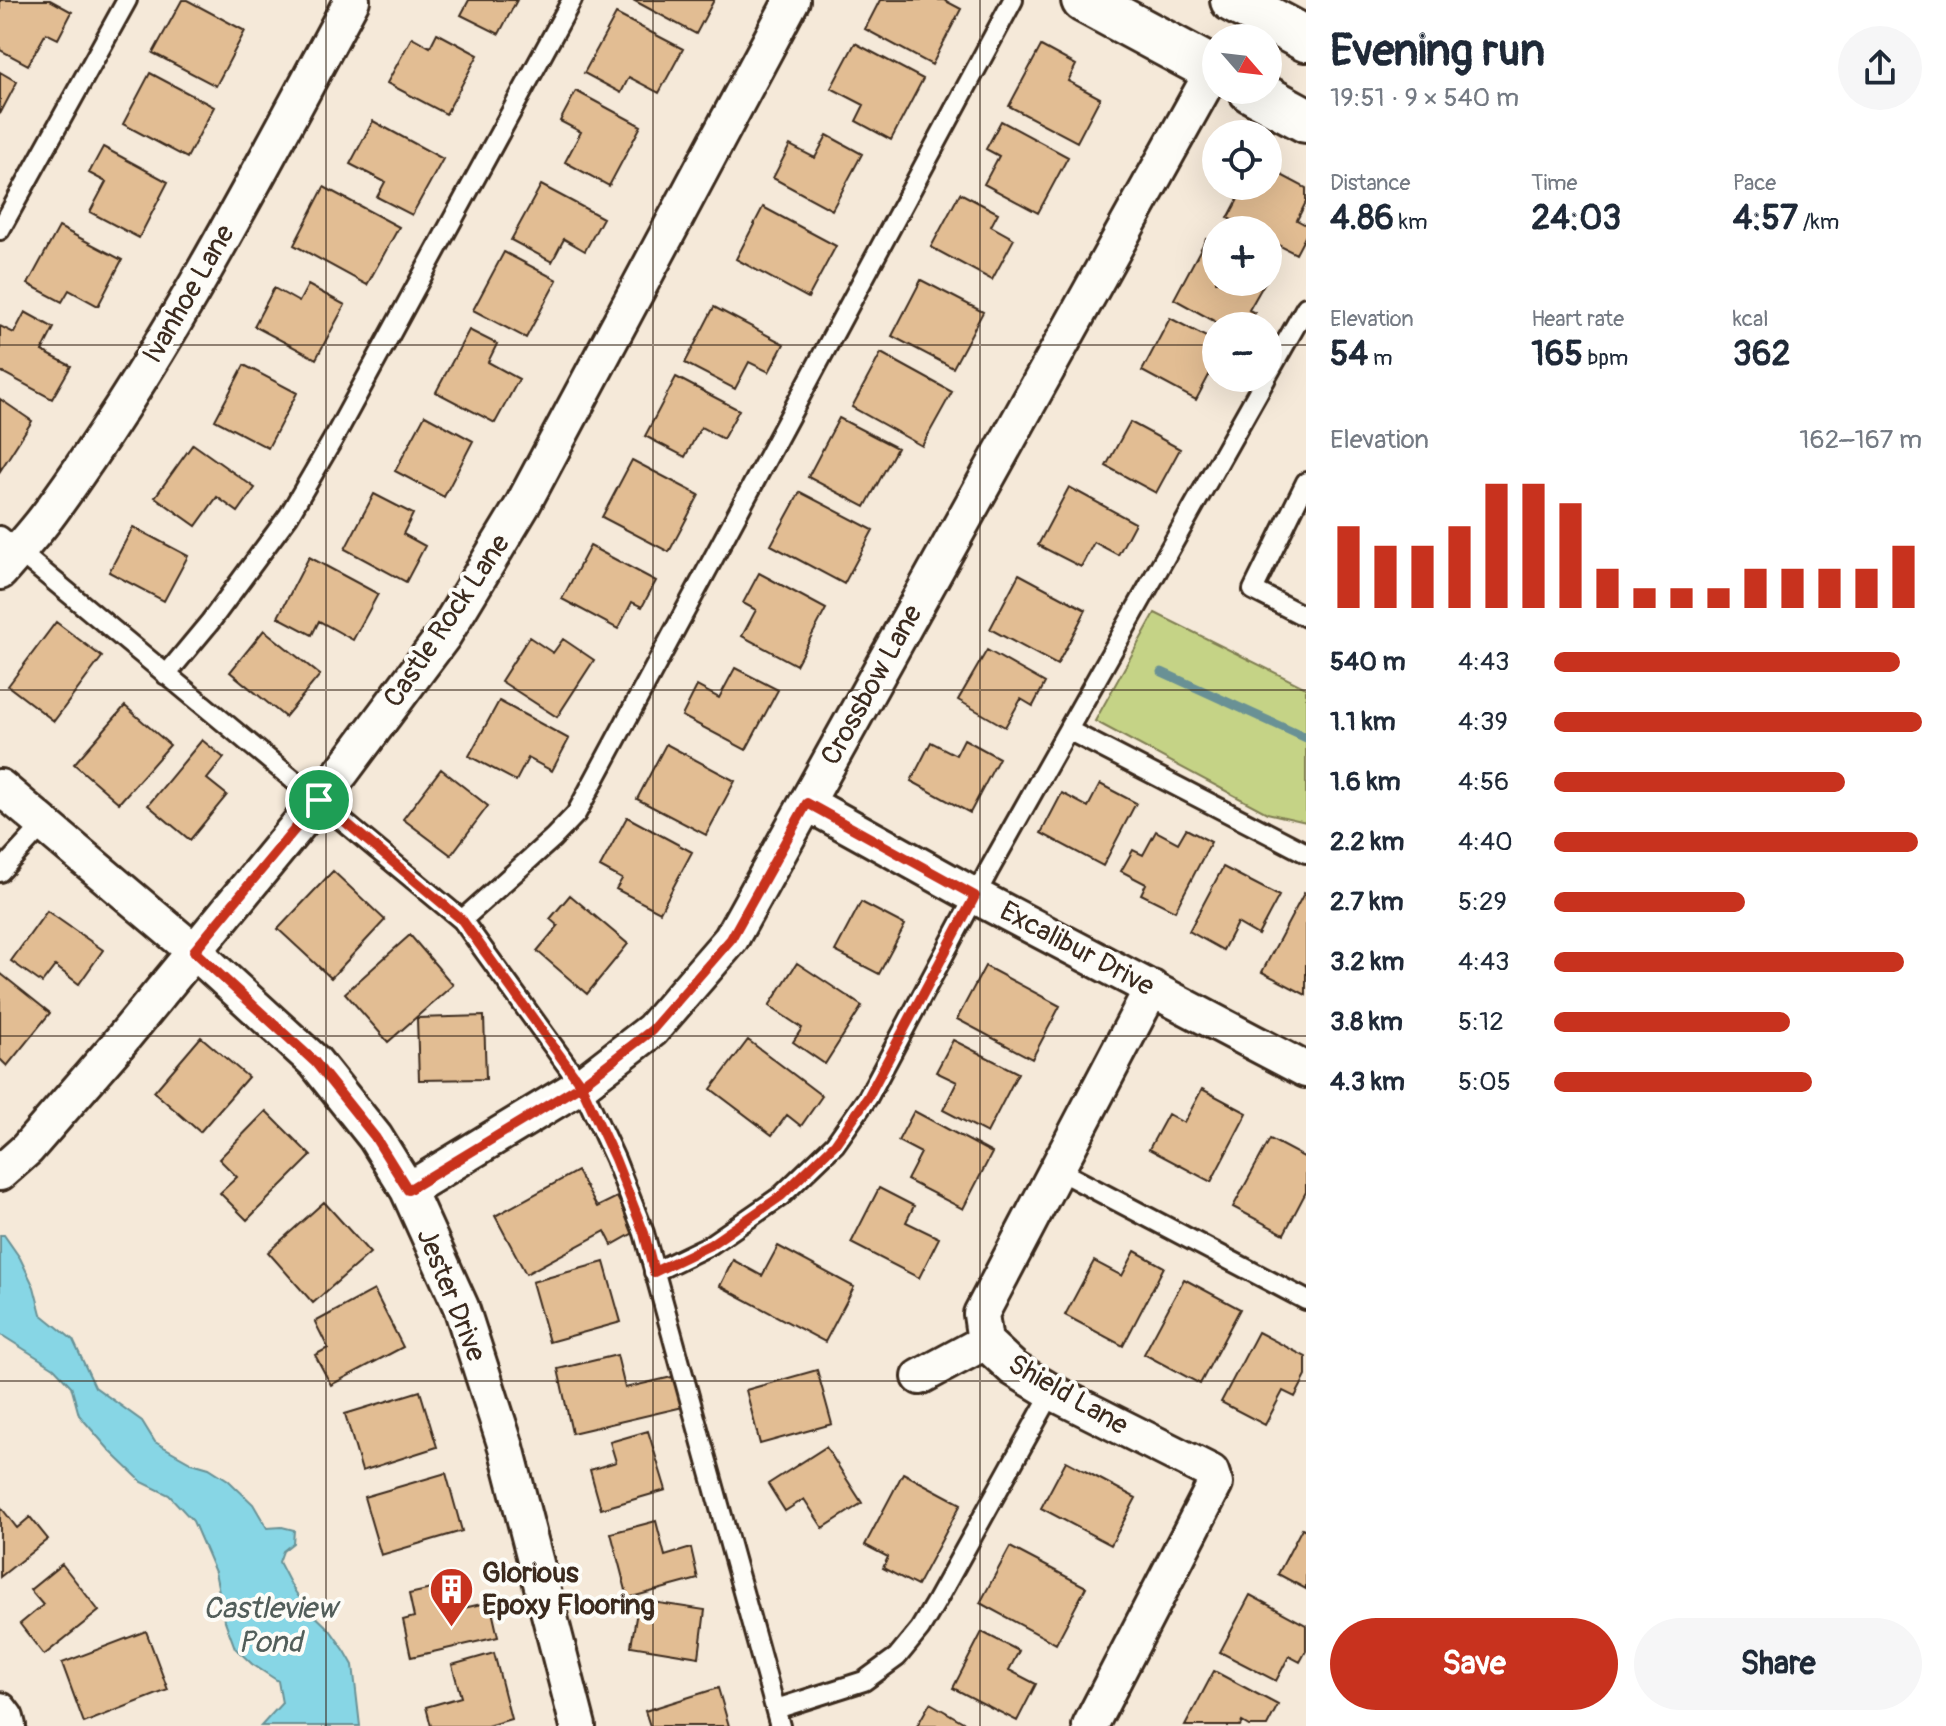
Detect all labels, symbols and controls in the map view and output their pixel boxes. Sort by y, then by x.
north arrow [1202,24,1282,104]
map controls [1202,24,1282,392]
text: Evening run [1330,24,1545,79]
button: share [1838,26,1922,110]
text: 19:51 · 9 × 540 m [1330,82,1519,114]
button: locate [1202,120,1282,200]
text: Distance [1330,169,1410,197]
text: Time [1531,169,1577,197]
text: Pace [1733,169,1776,197]
text: 4.86 [1330,197,1394,240]
text: 24:03 [1531,197,1621,240]
text: 4:57 [1733,197,1798,240]
text: km [1394,208,1428,236]
text: /km [1798,208,1839,236]
button: + [1202,216,1282,296]
street label: Ivanhoe Lane [135,218,243,370]
text: Elevation [1330,305,1414,333]
text: Heart rate [1531,305,1624,333]
text: kcal [1733,305,1768,333]
button: − [1202,312,1282,392]
text: 54 [1330,333,1368,376]
text: 165 [1531,333,1583,376]
text: 362 [1733,333,1790,376]
text: m [1368,344,1392,372]
text: bpm [1583,344,1628,372]
text: Elevation [1330,424,1429,456]
text: 162–167 m [1799,424,1922,456]
street label: Castle Rock Lane [376,528,518,714]
street label: Crossbow Lane [814,599,931,771]
text: 540 m [1330,646,1406,678]
text: 4:43 [1458,646,1510,678]
text: 1.1 km [1330,706,1396,738]
text: 4:39 [1458,706,1508,738]
pin [285,766,353,834]
text: 1.6 km [1330,766,1401,798]
text: 4:56 [1458,766,1509,798]
icon: arrive [297,778,341,822]
text: 2.2 km [1330,826,1404,858]
text: 4:40 [1458,826,1513,858]
text: 2.7 km [1330,886,1404,918]
text: 5:29 [1458,886,1507,918]
street label: Excalibur Drive [994,894,1160,1004]
text: 3.2 km [1330,946,1404,978]
text: 4:43 [1458,946,1510,978]
text: 3.8 km [1330,1006,1403,1038]
text: 5:12 [1458,1006,1504,1038]
text: 4.3 km [1330,1066,1405,1098]
text: 5:05 [1458,1066,1511,1098]
street label: Jester Drive [408,1223,494,1367]
street label: Shield Lane [1002,1347,1134,1443]
place label: Glorious Epoxy Flooring [482,1556,655,1623]
building icon: Glorious Epoxy Flooring [427,1565,475,1628]
water label: Castleview Pond [203,1590,342,1661]
button: Save [1330,1618,1618,1710]
button: Share [1634,1618,1922,1710]

